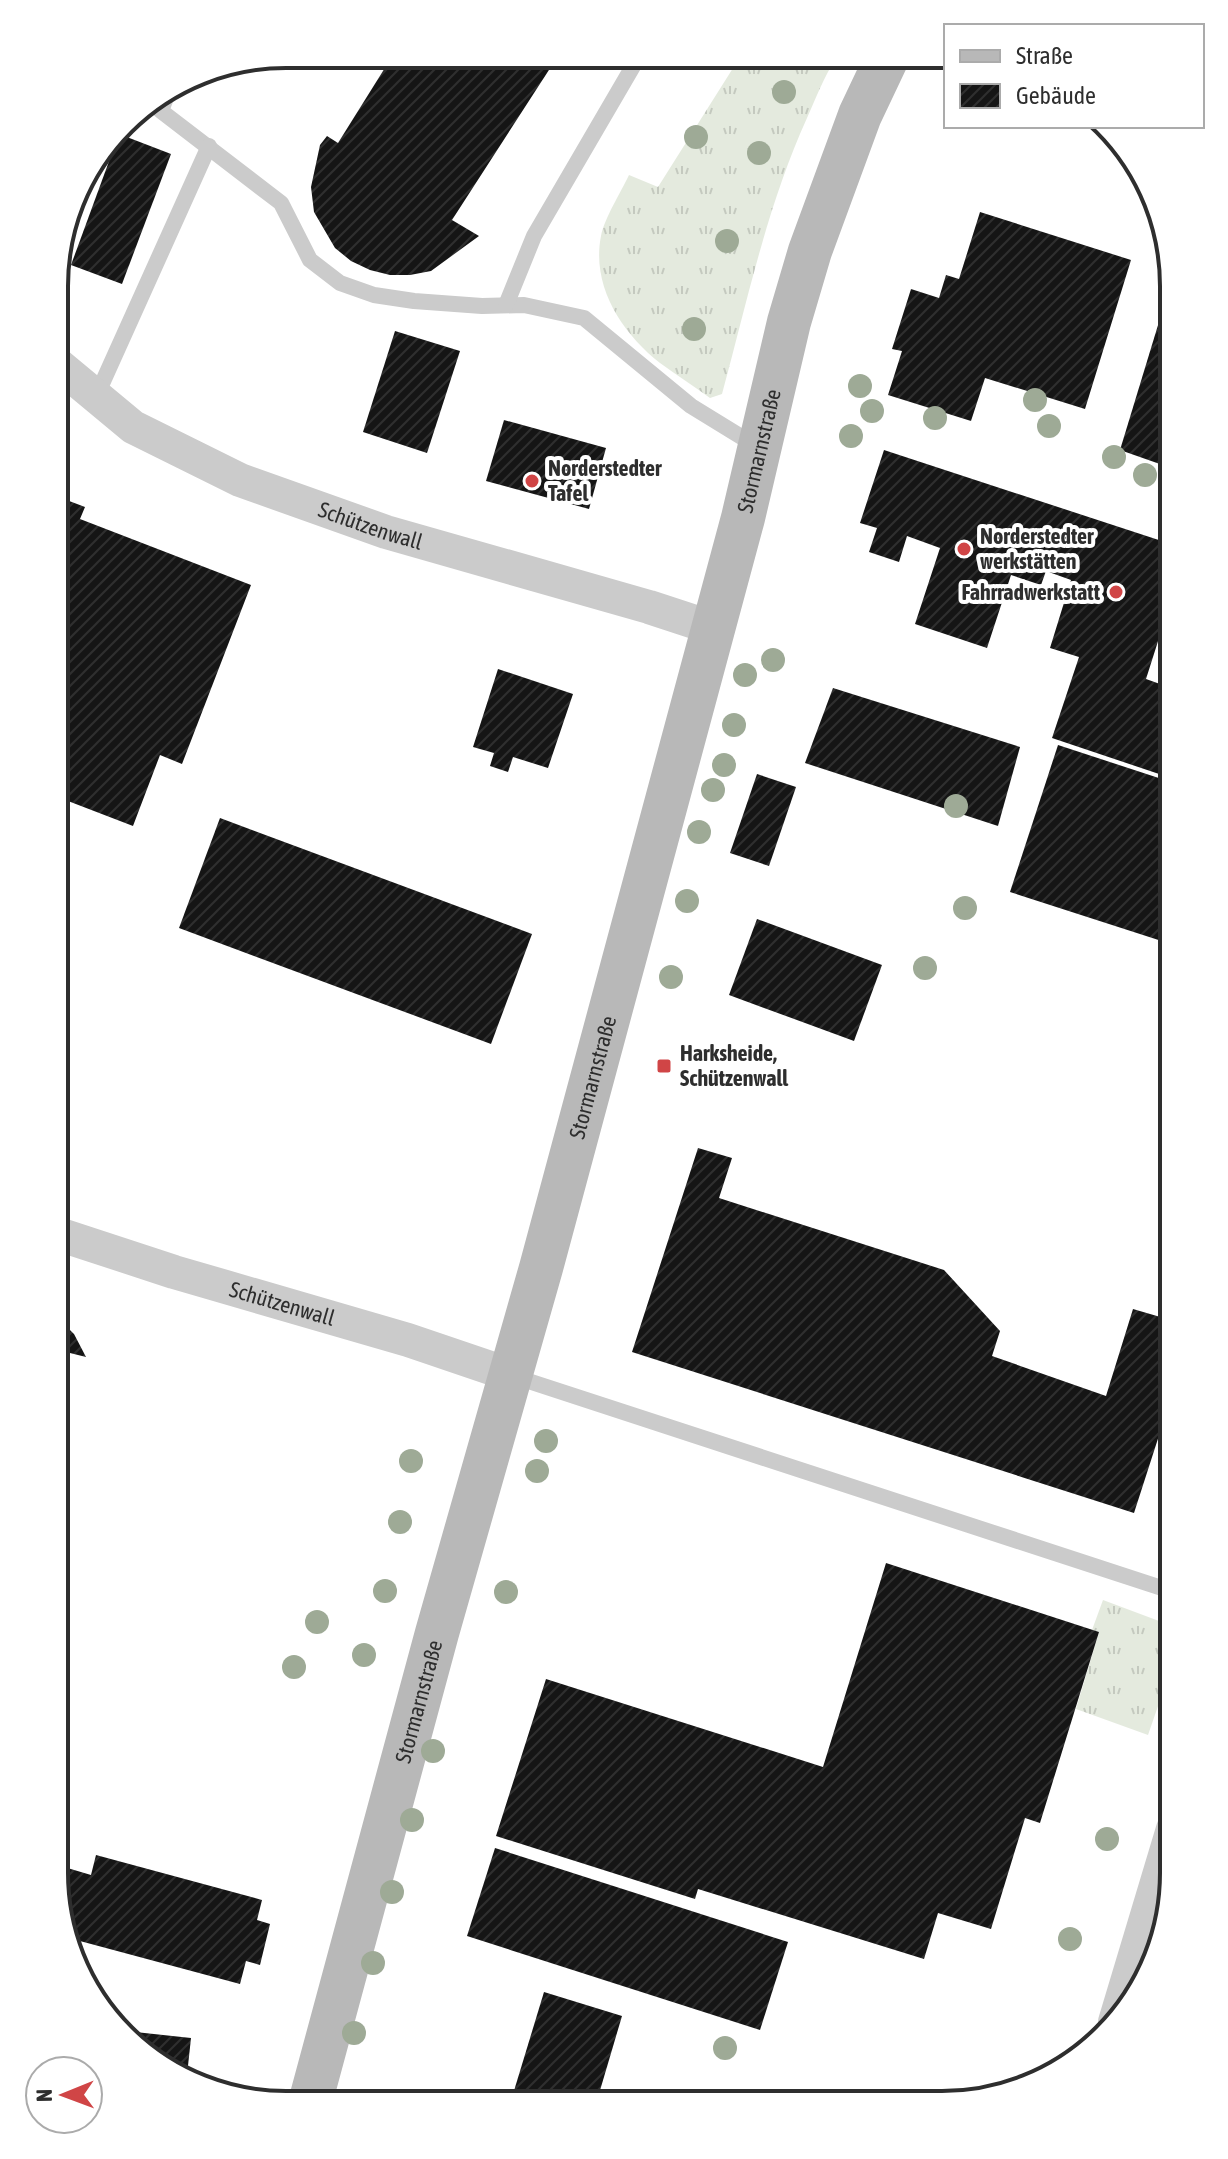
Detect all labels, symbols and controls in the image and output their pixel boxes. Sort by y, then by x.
legend [944,24,1204,128]
text: Straße [1016,42,1073,69]
text: Gebäude [1016,82,1096,109]
street label: Stormarnstraße [732,387,786,515]
place label: Norderstedter Tafel [548,455,662,506]
marker: Norderstedter Tafel [523,472,541,490]
street label: Schützenwall [315,496,426,555]
place label: Norderstedter werkstätten [980,523,1094,574]
marker: Norderstedter werkstätten [955,540,973,558]
place label: Fahrradwerkstatt [961,579,1101,605]
marker: Fahrradwerkstatt [1107,583,1125,601]
street label: Stormarnstraße [563,1013,621,1142]
place label: Harksheide, Schützenwall [680,1040,789,1091]
marker: Harksheide, Schützenwall [655,1057,673,1075]
street label: Schützenwall [227,1276,338,1331]
street label: Stormarnstraße [390,1637,448,1766]
north arrow [24,2055,104,2135]
text: N [31,2089,57,2102]

